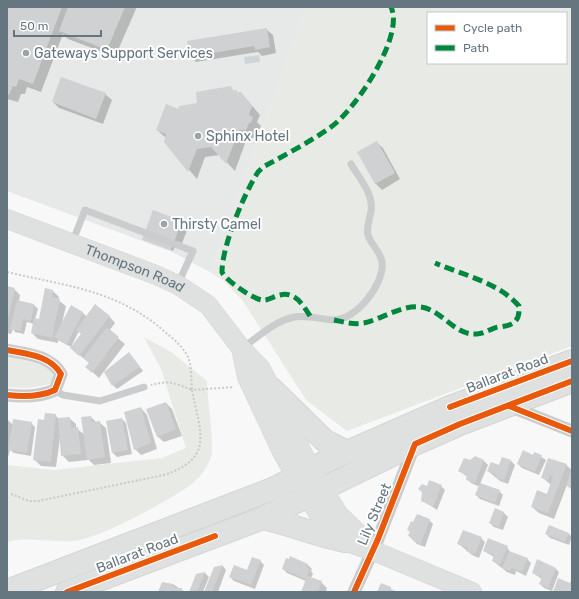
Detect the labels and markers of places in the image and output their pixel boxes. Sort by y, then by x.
place label: Gateways Support Services [34,45,213,62]
marker: Gateways Support Services [21,48,31,58]
place label: Sphinx Hotel [206,128,289,145]
marker: Sphinx Hotel [193,131,203,141]
place label: Thirsty Camel [172,216,261,233]
marker: Thirsty Camel [159,219,169,229]

